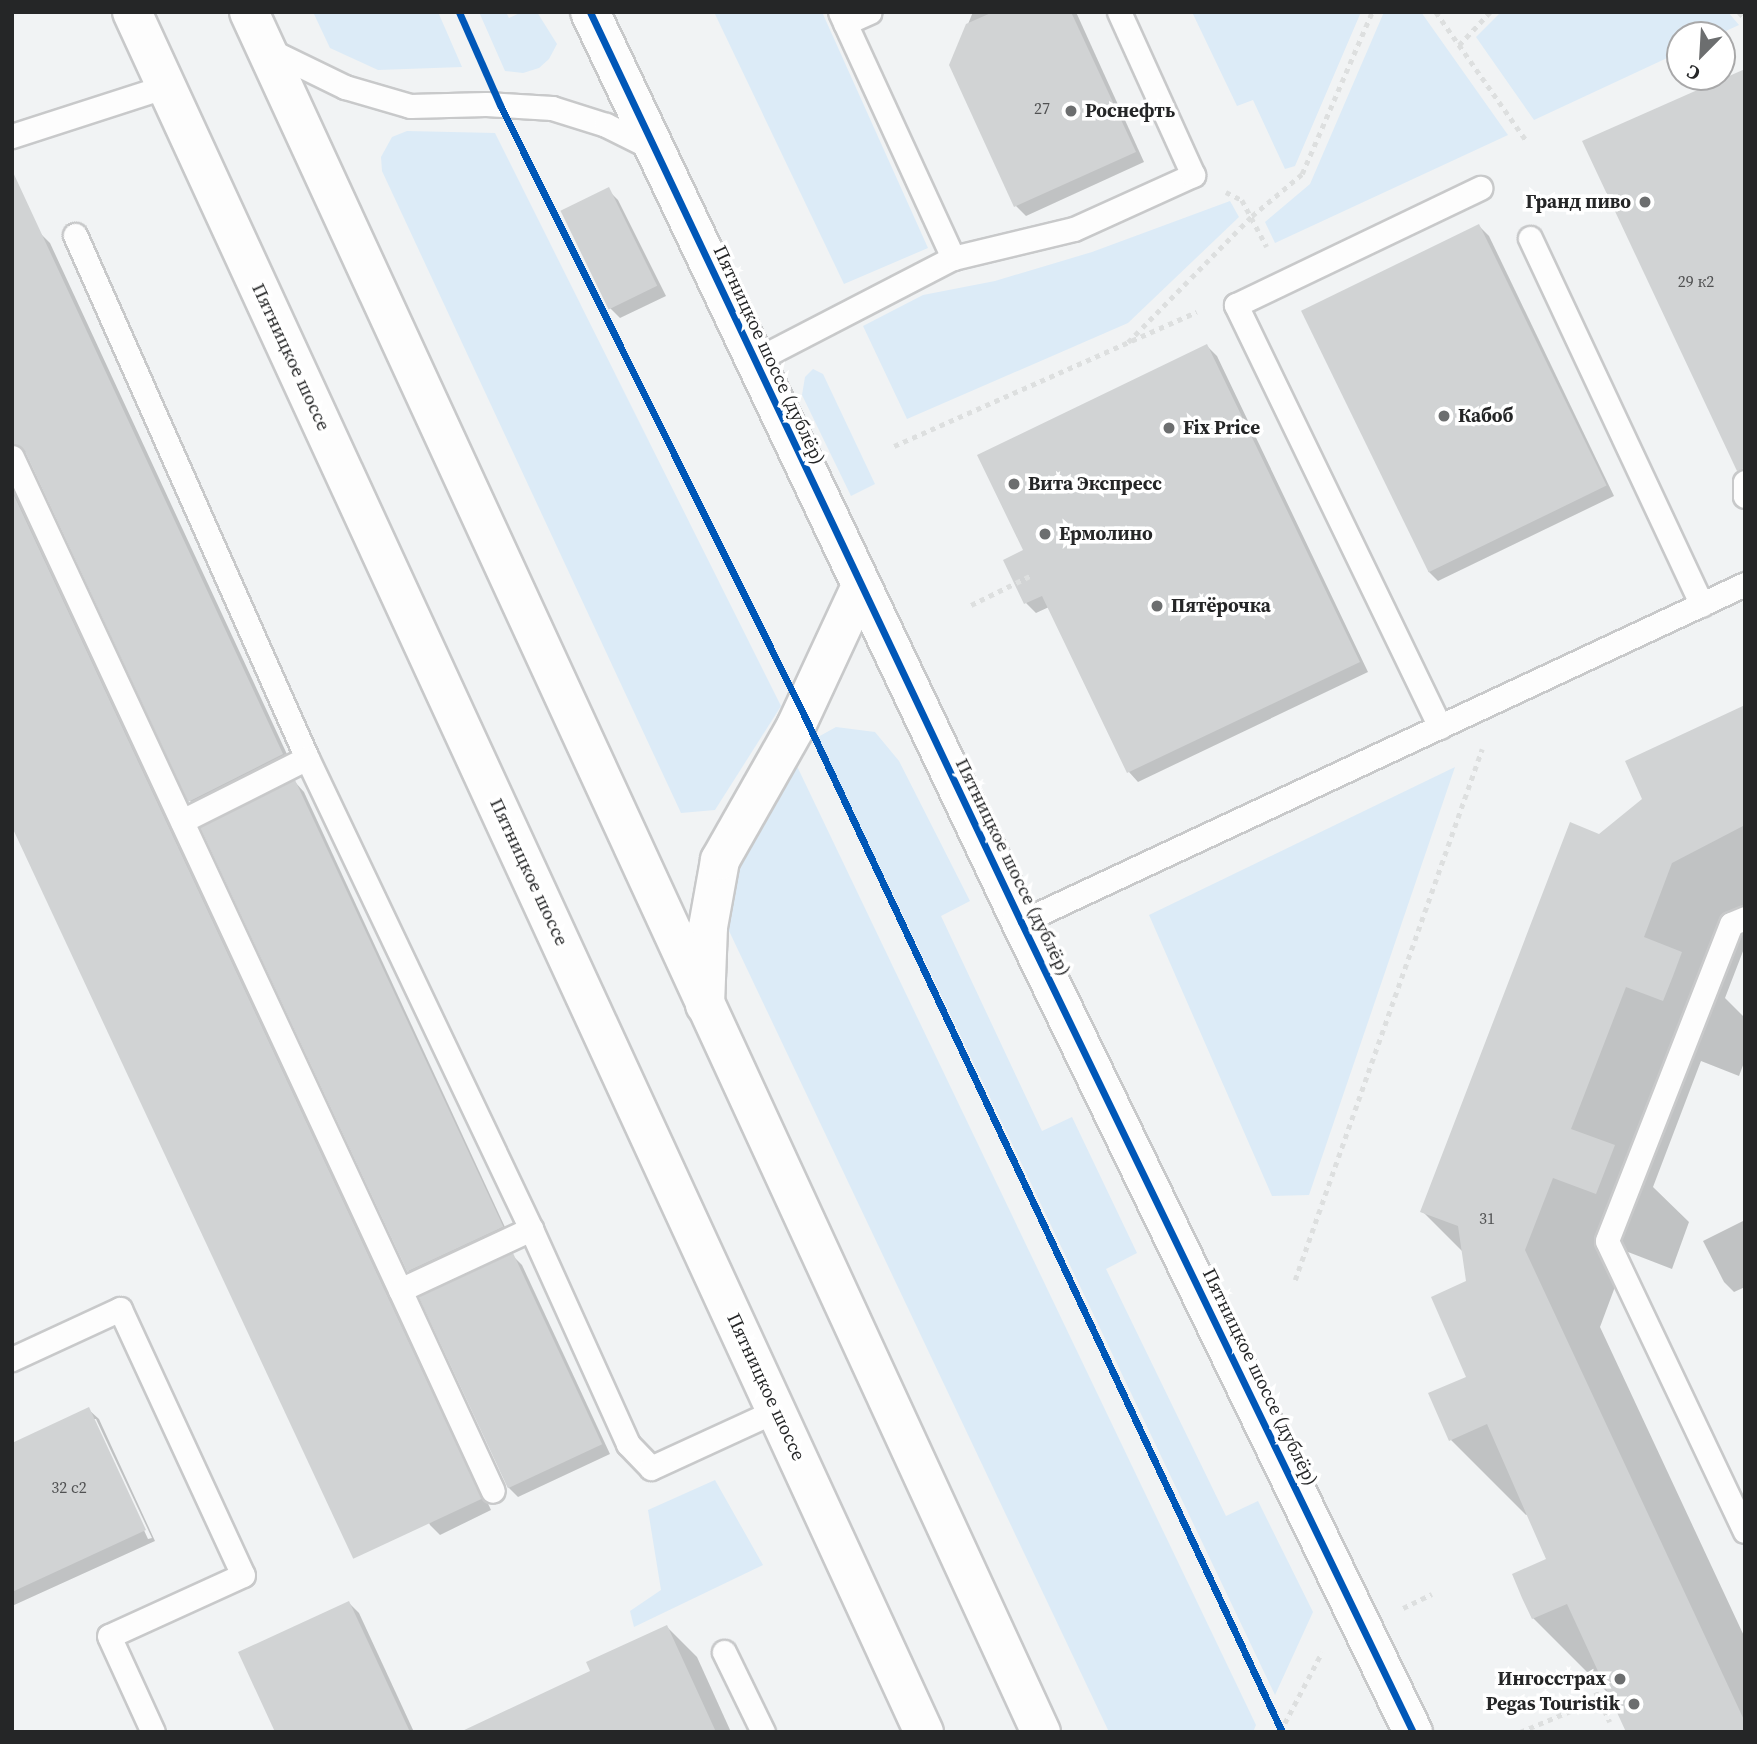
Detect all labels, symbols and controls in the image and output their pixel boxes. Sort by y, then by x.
north arrow [1666,21,1736,91]
text: С [1683,59,1704,88]
house number: 27 [1034,98,1050,118]
place label: Роснефть [1085,100,1175,122]
marker: Роснефть [1063,103,1079,119]
place label: Гранд пиво [1526,191,1631,213]
marker: Гранд пиво [1637,194,1653,210]
street label: Пятницкое шоссе (дублёр) [708,242,830,468]
house number: 29 к2 [1678,271,1714,291]
street label: Пятницкое шоссе [247,280,335,434]
place label: Кабоб [1458,405,1513,427]
marker: Кабоб [1436,408,1452,424]
place label: Fix Price [1183,417,1260,439]
marker: Fix Price [1161,420,1177,436]
place label: Вита Экспресс [1028,473,1162,495]
marker: Вита Экспресс [1006,476,1022,492]
place label: Ермолино [1059,523,1153,545]
marker: Ермолино [1037,526,1053,542]
place label: Пятёрочка [1171,595,1271,617]
marker: Пятёрочка [1149,598,1165,614]
street label: Пятницкое шоссе (дублёр) [950,755,1076,979]
street label: Пятницкое шоссе [485,795,573,949]
house number: 31 [1479,1208,1495,1228]
street label: Пятницкое шоссе (дублёр) [1197,1265,1323,1489]
street label: Пятницкое шоссе [722,1310,810,1464]
house number: 32 с2 [51,1477,87,1497]
place label: Ингосстрах [1498,1668,1606,1690]
marker: Ингосстрах [1612,1671,1628,1687]
place label: Pegas Touristik [1486,1693,1620,1715]
marker: Pegas Touristik [1626,1696,1642,1712]

